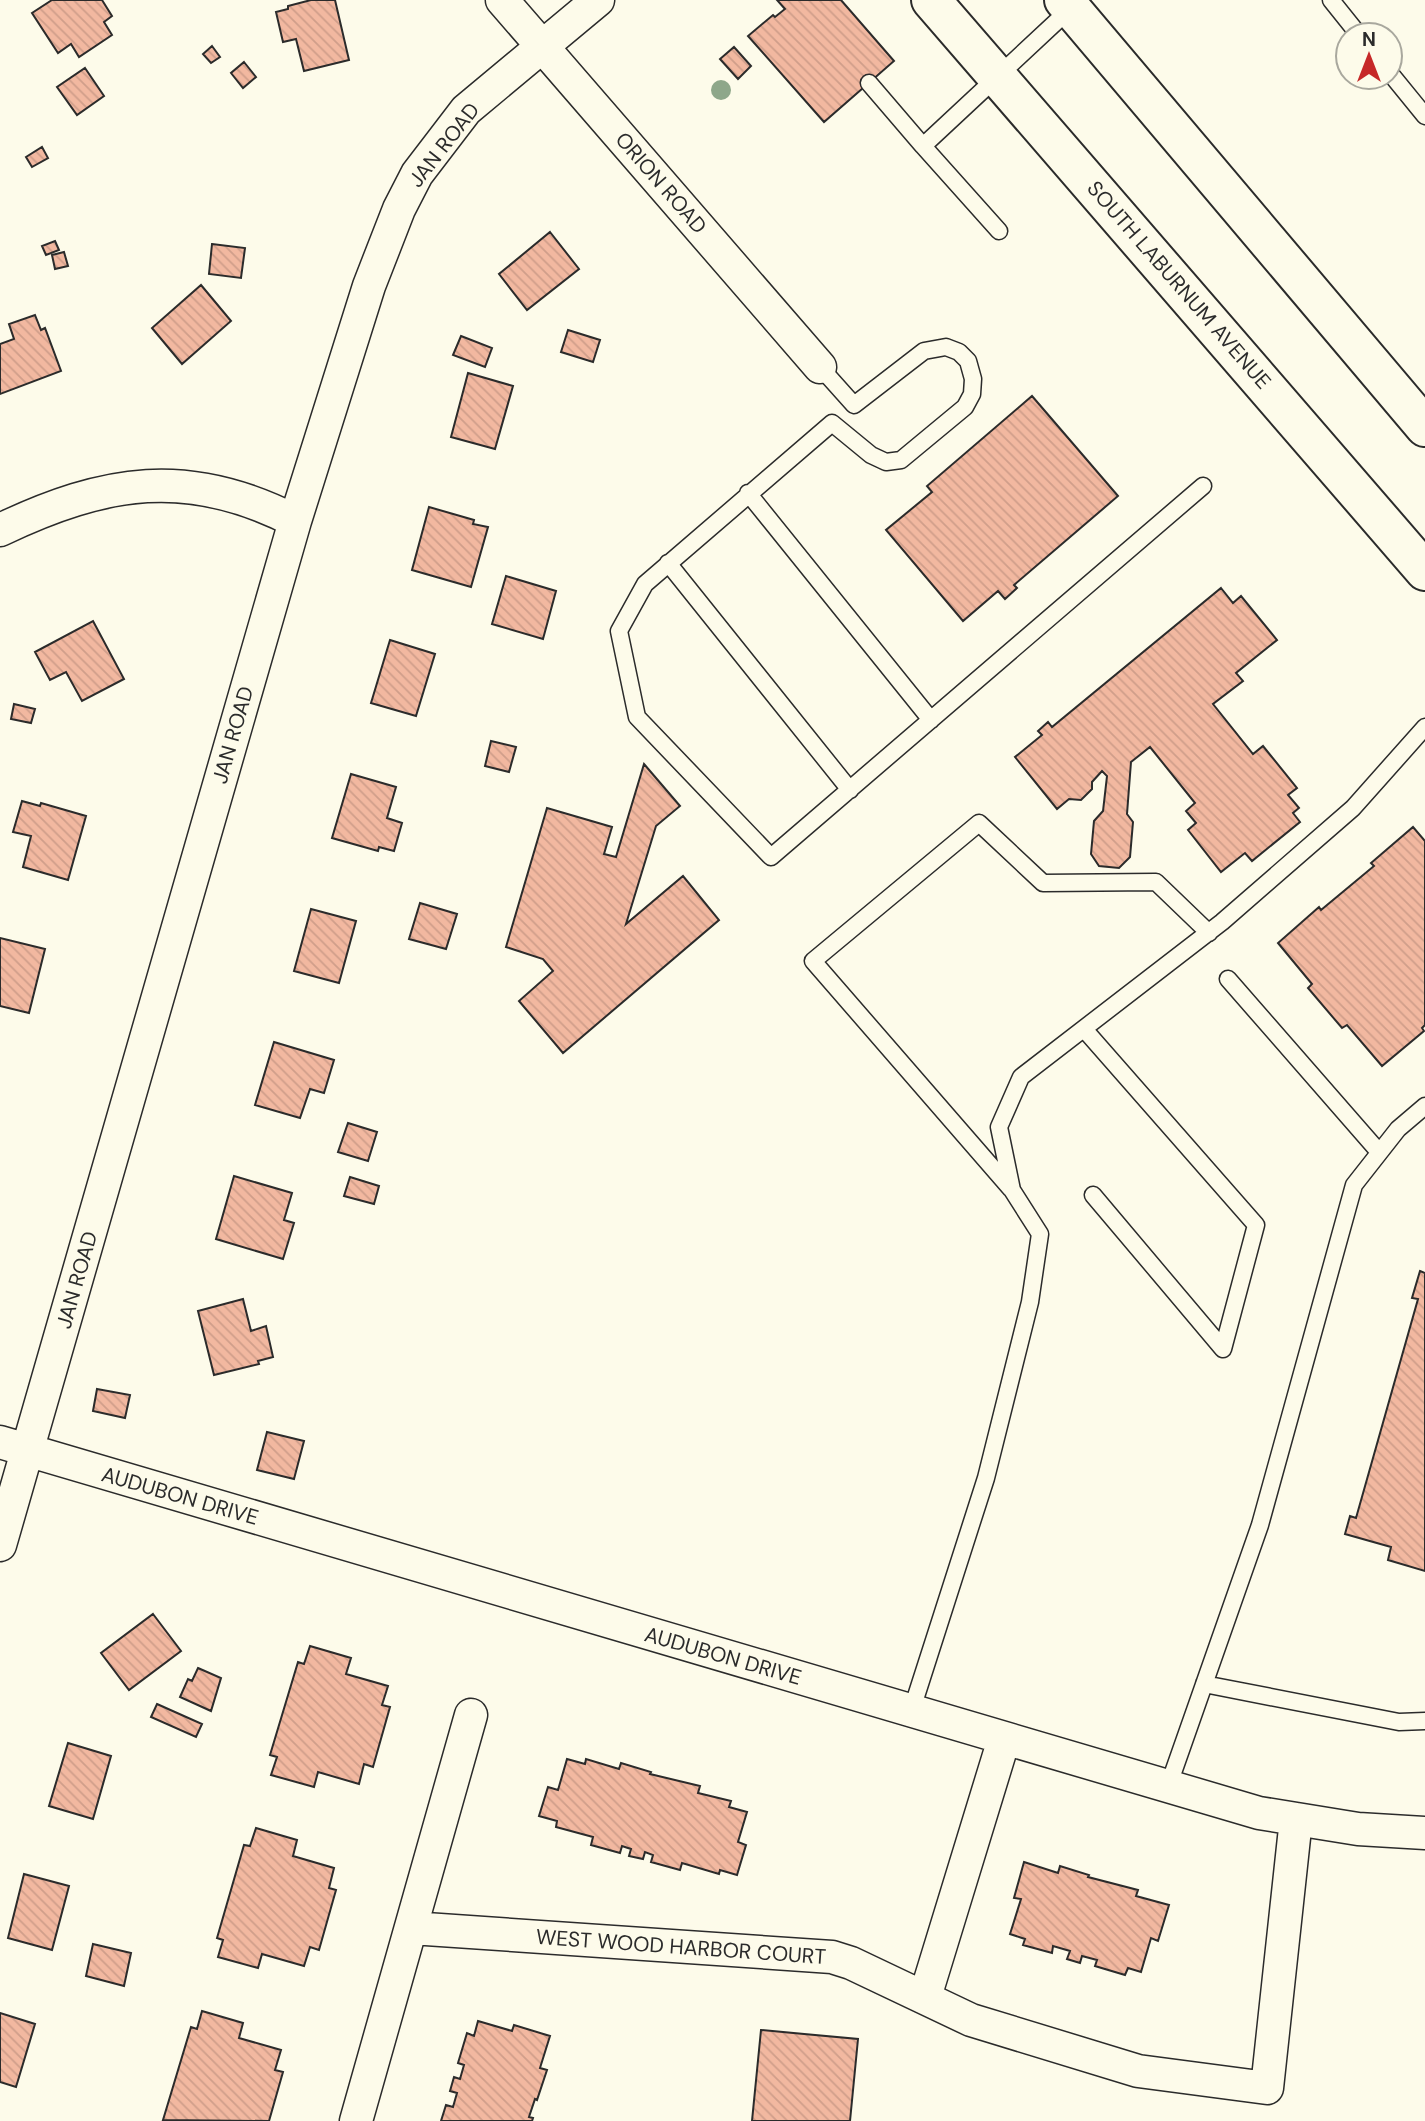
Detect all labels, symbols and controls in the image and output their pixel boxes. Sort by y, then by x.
north arrow [1334,21,1404,91]
text: N [1362,27,1376,52]
street label: JAN ROAD [402,97,486,193]
street label: ORION ROAD [609,126,713,240]
street label: SOUTH LABURNUM AVENUE [1081,175,1277,395]
street label: JAN ROAD [206,683,260,787]
street label: JAN ROAD [50,1228,104,1332]
street label: AUDUBON DRIVE [98,1460,262,1532]
street label: AUDUBON DRIVE [641,1620,805,1692]
street label: WEST WOOD HARBOR COURT [535,1923,827,1971]

